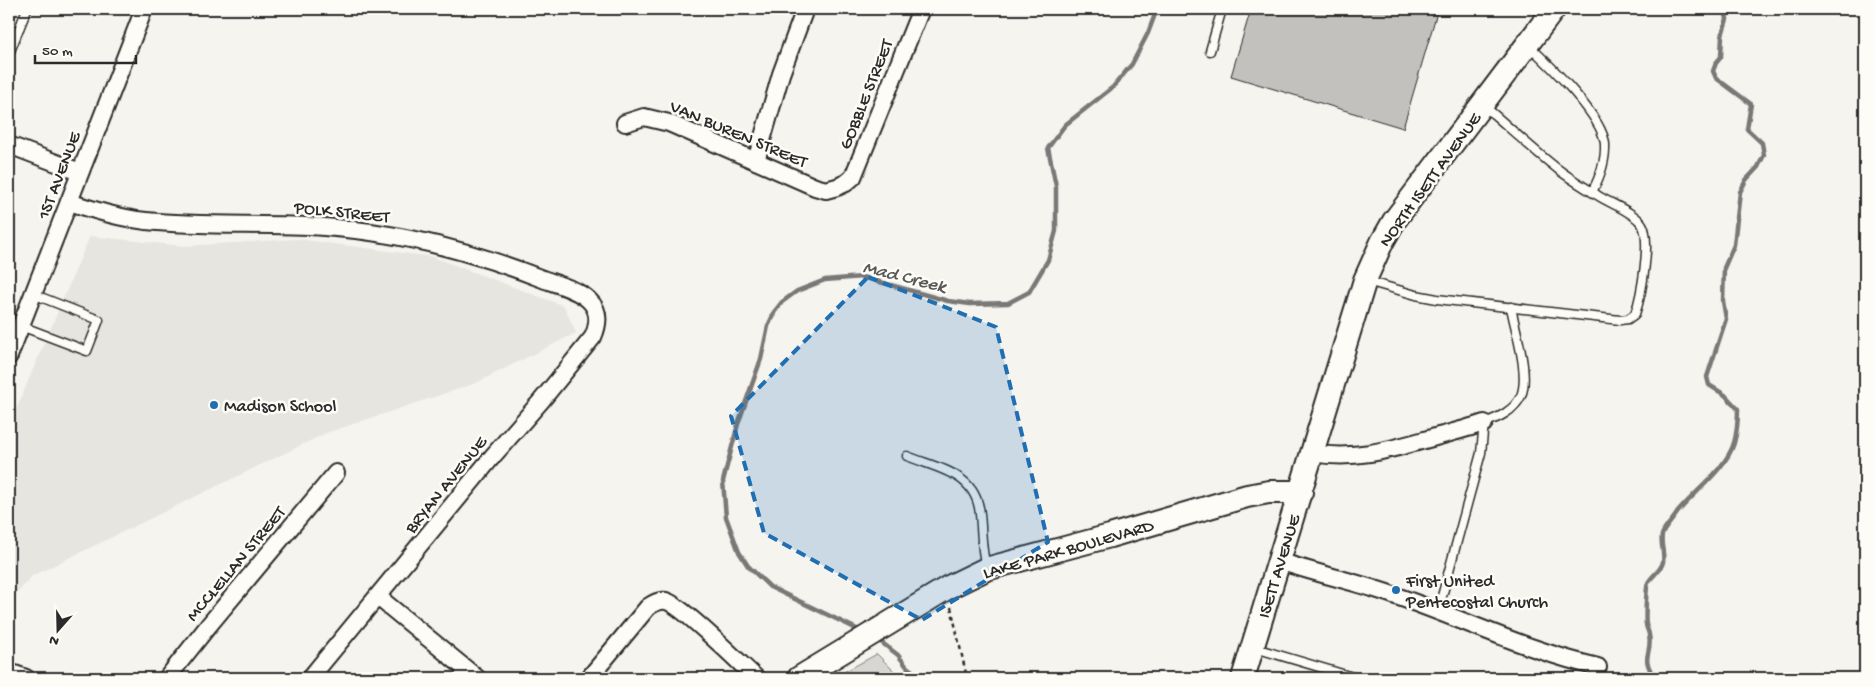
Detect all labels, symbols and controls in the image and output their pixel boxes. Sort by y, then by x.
scale bar [35,32,136,64]
street label: GOBBLE STREET [836,36,899,153]
text: 50 m [42,43,73,61]
street label: VAN BUREN STREET [665,97,811,174]
street label: NORTH ISETT AVENUE [1375,109,1487,252]
street label: 1ST AVENUE [34,128,87,224]
street label: POLK STREET [292,198,391,229]
water label: Mad Creek [860,257,949,300]
place label: Madison School [224,397,337,418]
marker: Madison School [208,399,220,411]
street label: BRYAN AVENUE [401,432,493,539]
street label: MCCLELLAN STREET [183,502,292,626]
street label: ISETT AVENUE [1255,512,1306,621]
street label: LAKE PARK BOULEVARD [981,516,1157,585]
place label: First United Pentecostal Church [1405,572,1548,614]
marker: First United Pentecostal Church [1390,584,1402,596]
north arrow [32,604,82,654]
text: N [47,630,62,649]

